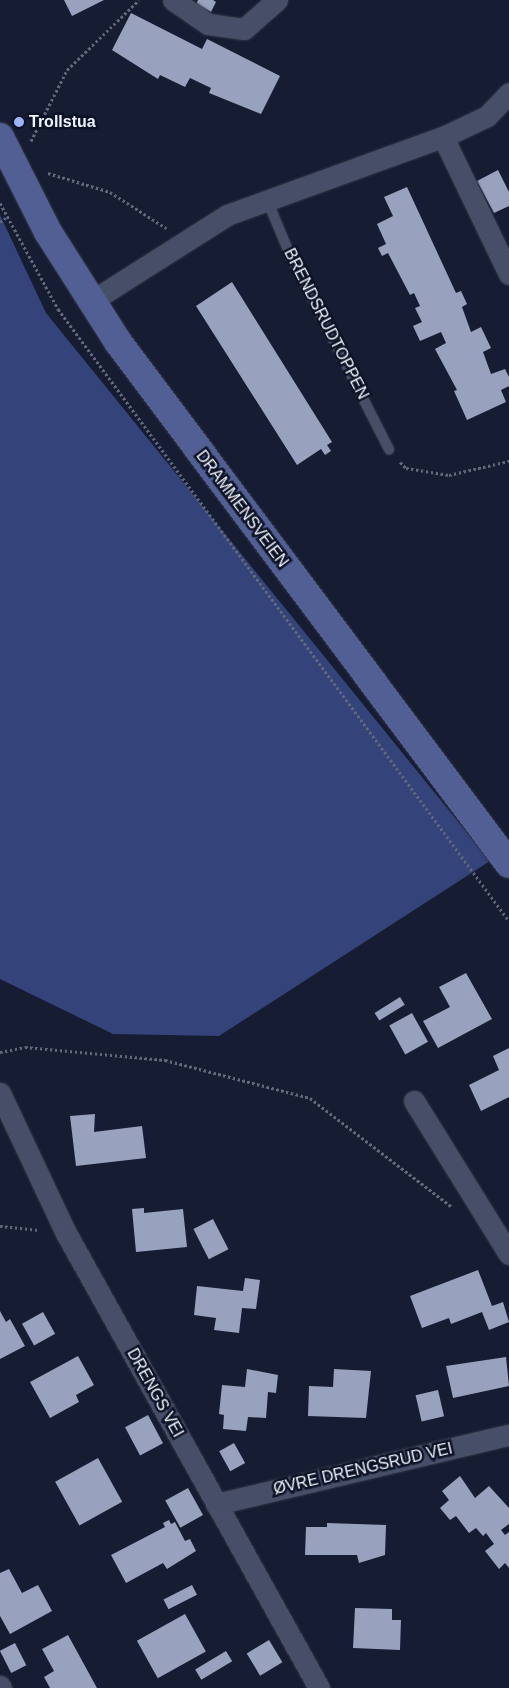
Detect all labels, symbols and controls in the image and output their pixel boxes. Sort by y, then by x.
place label: Trollstua [29,112,96,132]
marker: Trollstua [13,116,25,128]
street label: BRENDSRUDTOPPEN [280,245,372,403]
street label: DRAMMENSVEIEN [192,447,292,571]
street label: DRENGS VEI [123,1345,187,1441]
street label: ØVRE DRENGSRUD VEI [272,1439,454,1499]

